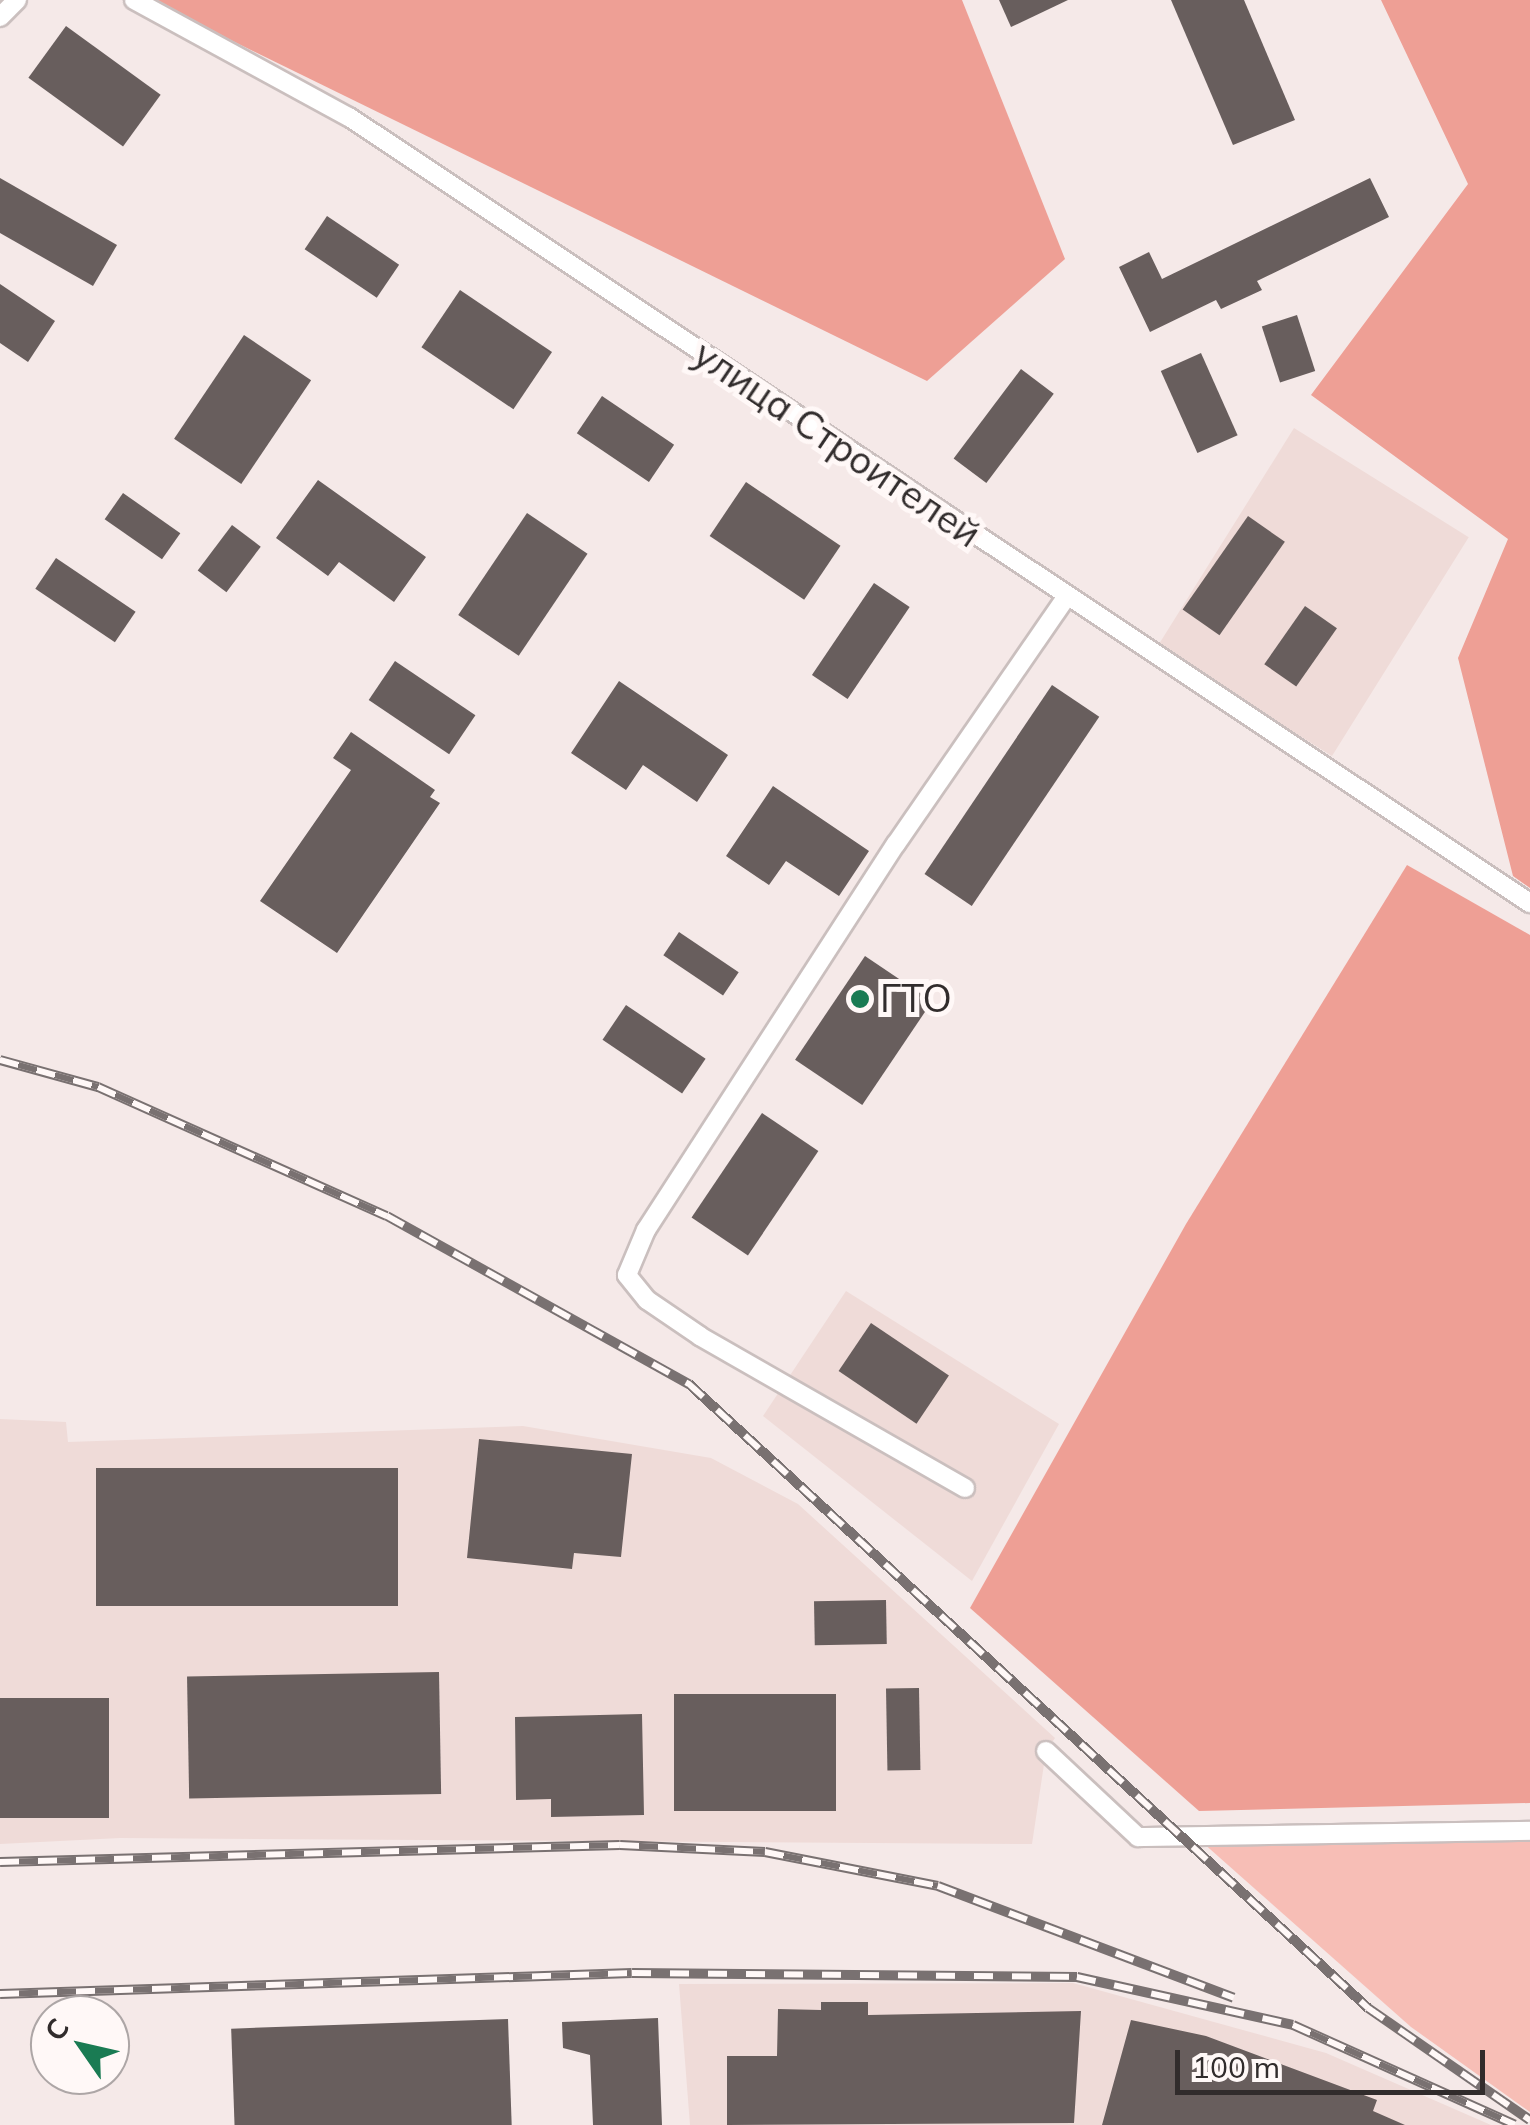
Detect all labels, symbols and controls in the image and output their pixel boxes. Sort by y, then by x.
street label: улица Строителей [685,331,989,557]
place label: ГТО [880,976,952,1022]
marker: ГТО [849,988,871,1010]
north arrow [30,1995,130,2095]
text: С [36,2011,76,2047]
scale bar [1180,2030,1490,2092]
text: 100 m [1192,2048,1280,2086]

